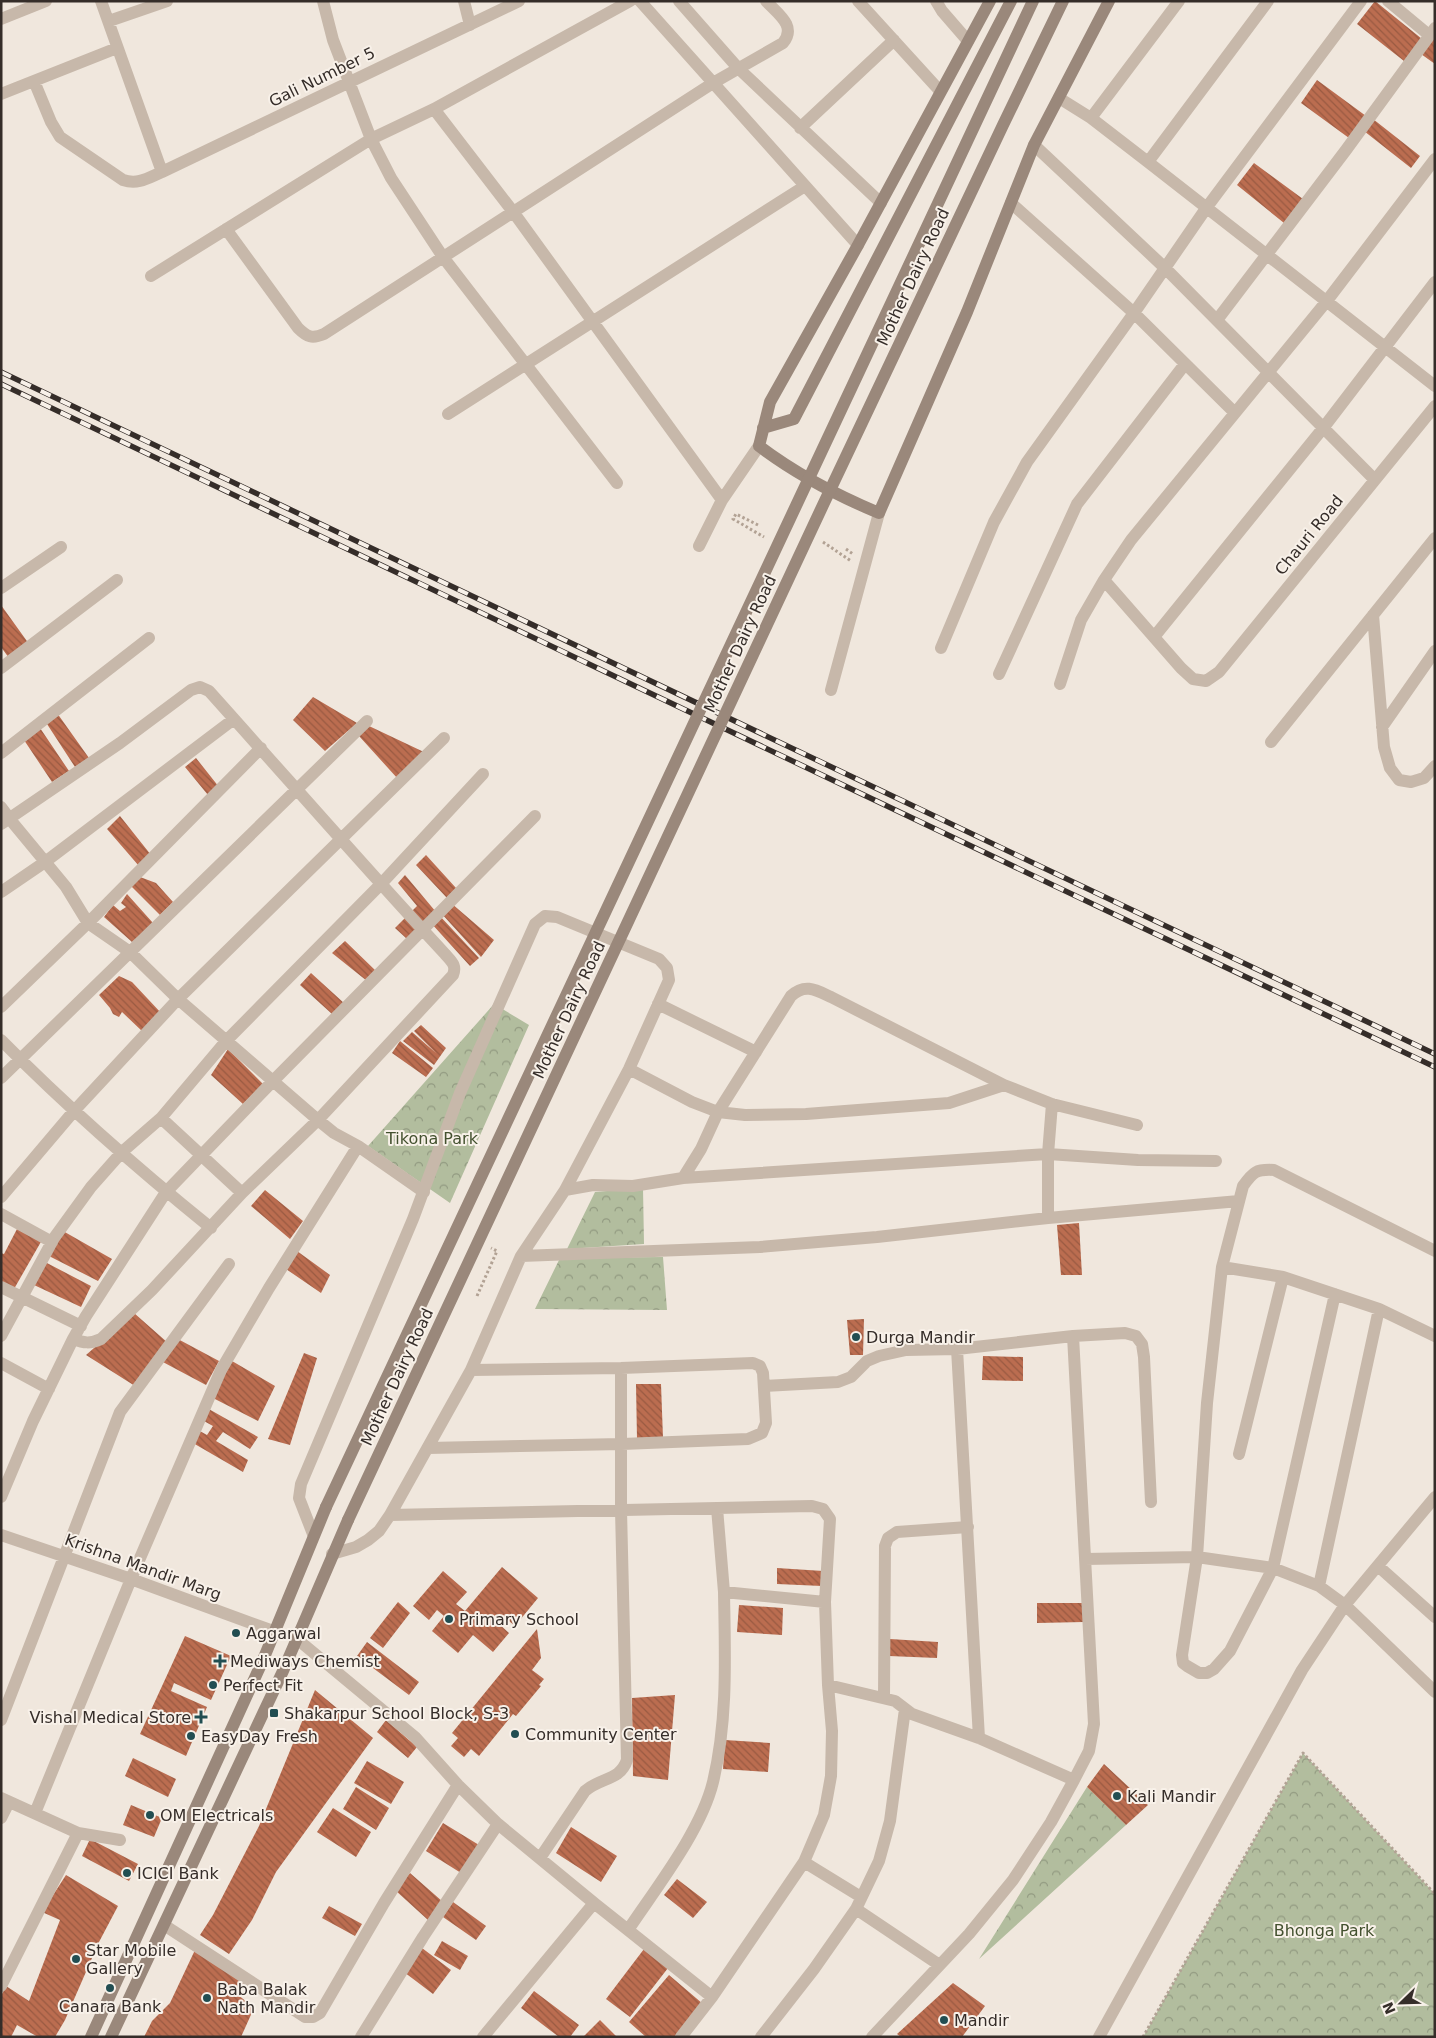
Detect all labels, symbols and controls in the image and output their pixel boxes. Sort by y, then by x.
street label: Gali Number 5 [266,43,378,111]
street label: Mother Dairy Road [873,205,953,349]
street label: Chauri Road [1271,491,1347,579]
street label: Mother Dairy Road [700,572,780,716]
street label: Mother Dairy Road [529,938,609,1082]
park label: Tikona Park [385,1129,479,1148]
street label: Mother Dairy Road [357,1305,437,1449]
place label: Durga Mandir [866,1328,975,1347]
marker: Durga Mandir [850,1331,862,1343]
street label: Krishna Mandir Marg [62,1530,224,1604]
place label: Primary School [459,1610,579,1629]
marker: Primary School [443,1613,455,1625]
place label: Aggarwal [246,1624,321,1643]
marker: Aggarwal [230,1627,242,1639]
place label: Mediways Chemist [230,1652,380,1671]
marker: Mediways Chemist [214,1655,226,1667]
place label: Perfect Fit [223,1676,303,1695]
marker: Perfect Fit [207,1679,219,1691]
place label: Shakarpur School Block, S-3 [284,1704,509,1723]
marker: Shakarpur School Block, S-3 [268,1707,280,1719]
place label: Vishal Medical Store [29,1708,191,1727]
marker: Vishal Medical Store [195,1711,207,1723]
place label: Community Center [525,1725,677,1744]
place label: EasyDay Fresh [201,1727,318,1746]
marker: Community Center [509,1728,521,1740]
marker: EasyDay Fresh [185,1730,197,1742]
place label: Kali Mandir [1127,1787,1216,1806]
marker: Kali Mandir [1111,1790,1123,1802]
place label: OM Electricals [160,1806,273,1825]
marker: OM Electricals [144,1809,156,1821]
place label: ICICI Bank [137,1864,220,1883]
marker: ICICI Bank [121,1867,133,1879]
park label: Bhonga Park [1274,1921,1375,1940]
place label: Star Mobile Gallery [86,1941,176,1978]
marker: Star Mobile Gallery [70,1953,82,1965]
north arrow [1376,1978,1426,2028]
place label: Baba Balak Nath Mandir [217,1980,316,2017]
marker: Canara Bank [104,1982,116,1994]
marker: Baba Balak Nath Mandir [201,1992,213,2004]
place label: Canara Bank [59,1997,162,2016]
text: N [1379,2000,1399,2017]
place label: Mandir [954,2011,1009,2030]
marker: Mandir [938,2014,950,2026]

